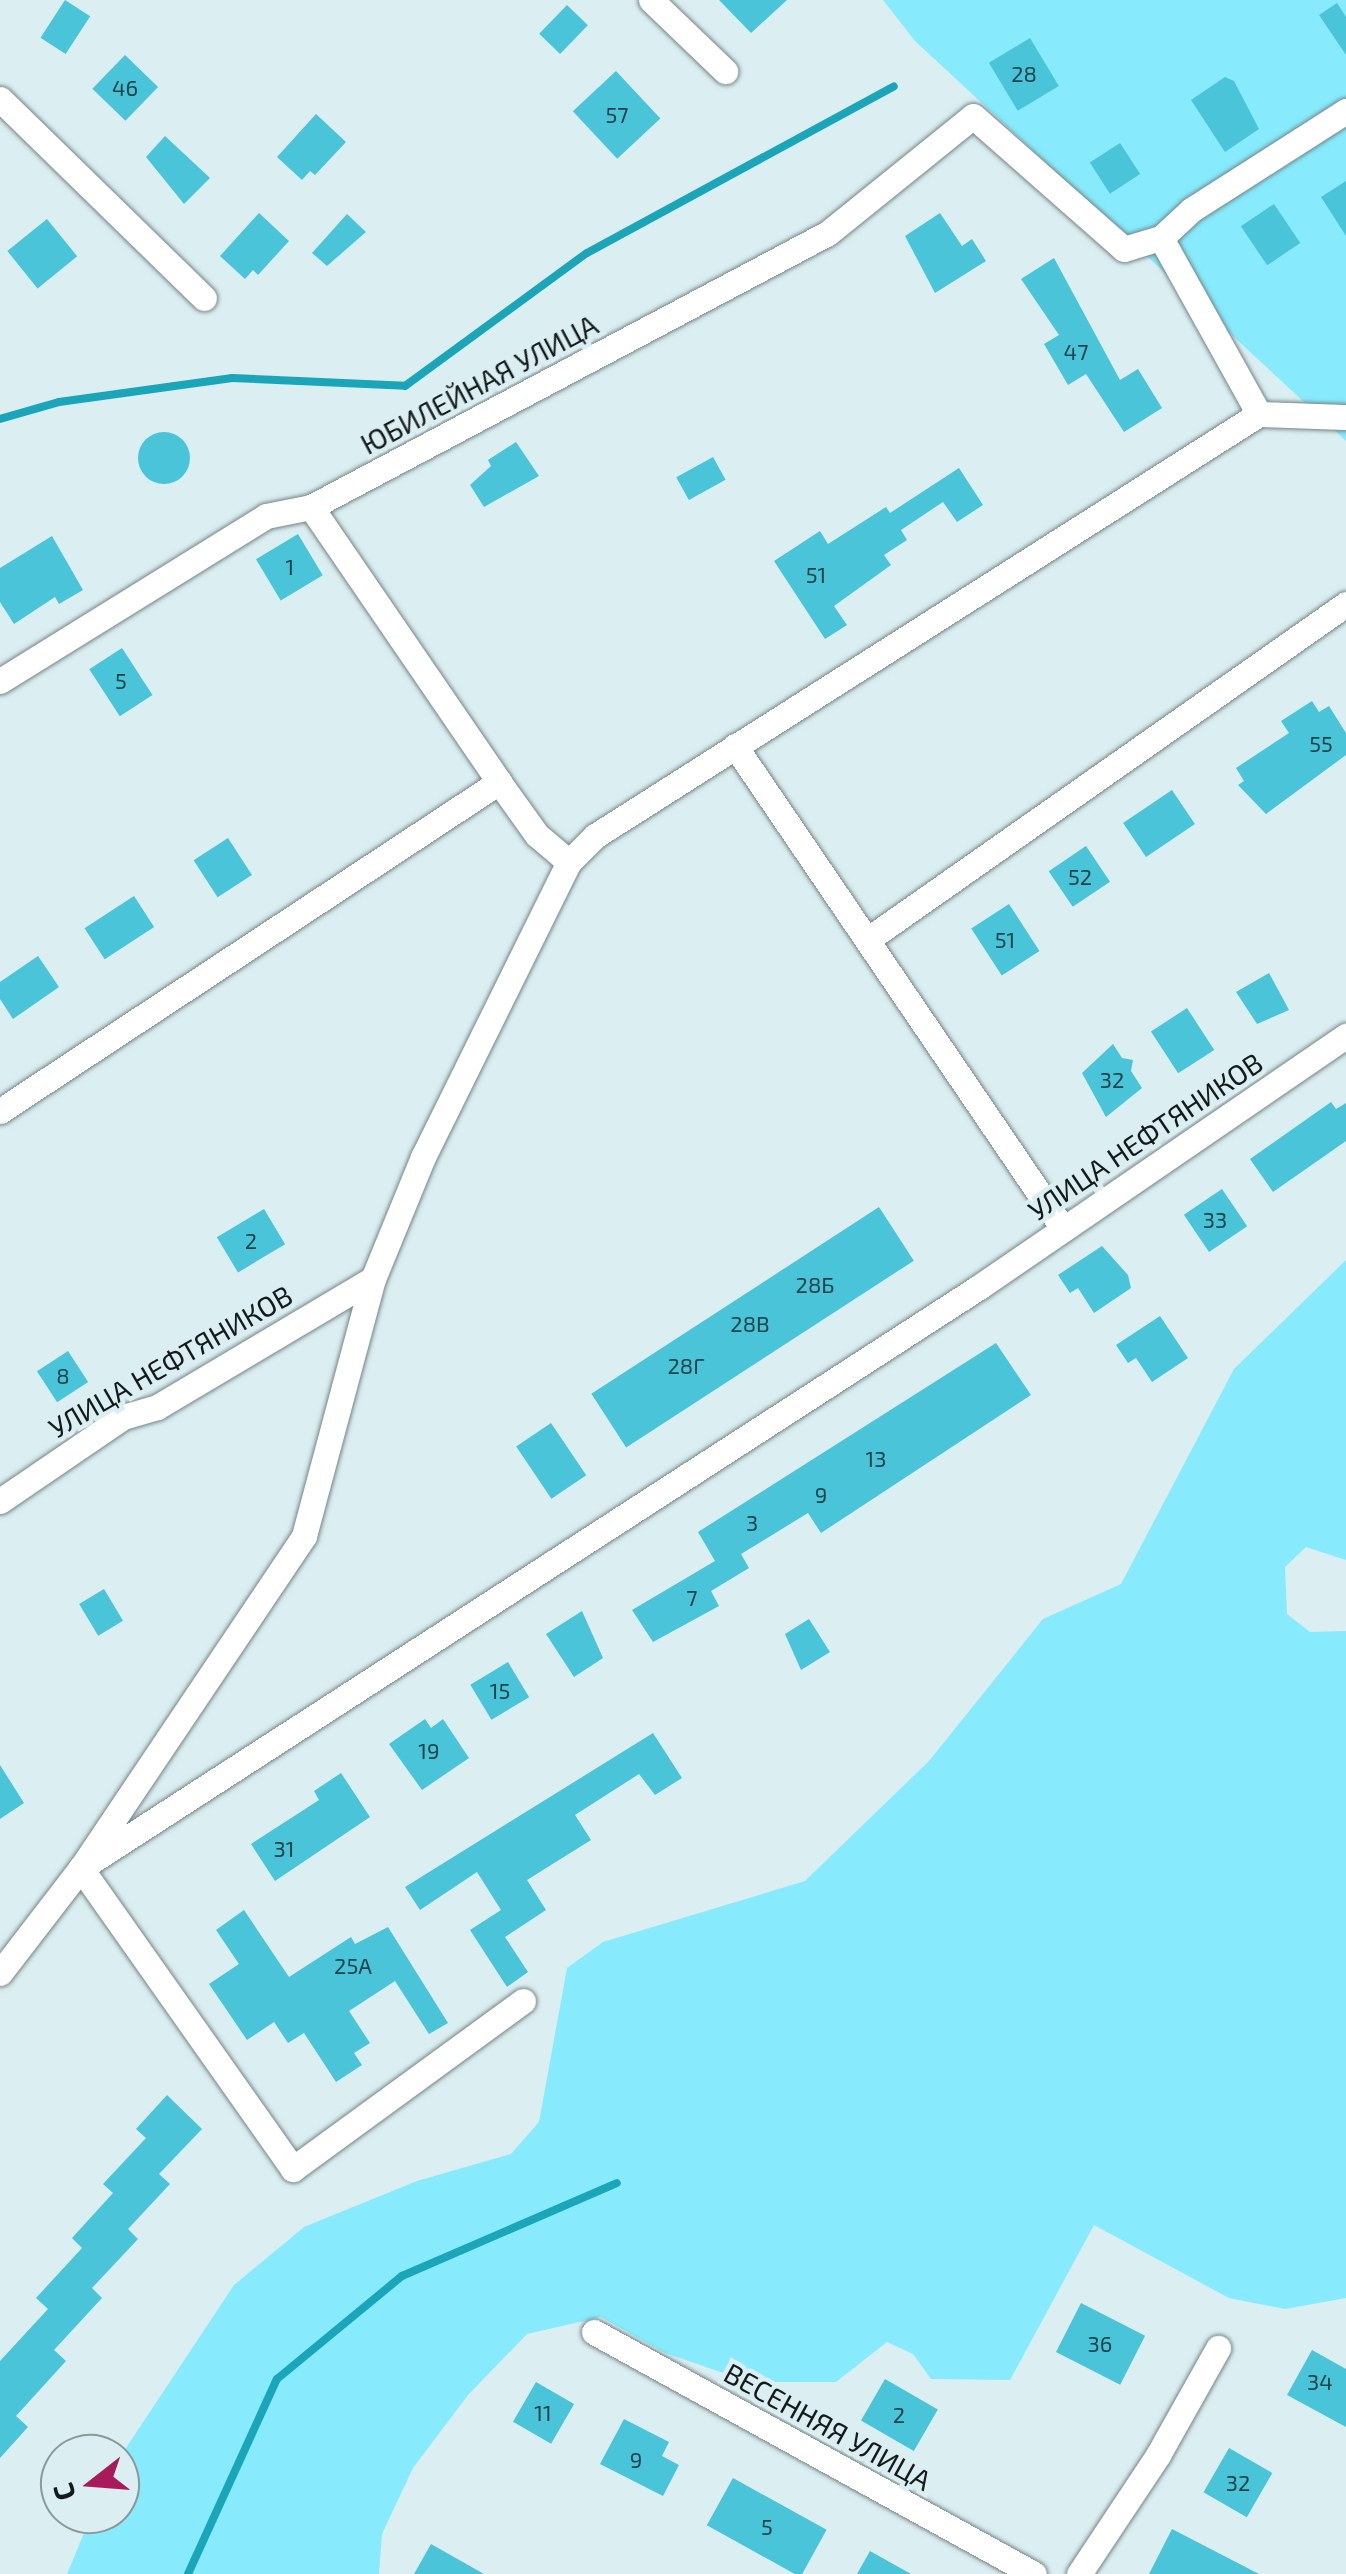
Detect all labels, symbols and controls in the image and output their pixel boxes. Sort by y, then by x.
house number: 28 [1011,61,1037,87]
house number: 46 [112,75,138,101]
house number: 57 [605,102,629,128]
street label: ЮБИЛЕЙНАЯ УЛИЦА [355,307,603,461]
house number: 47 [1064,339,1088,365]
house number: 1 [286,554,294,580]
house number: 51 [806,562,826,588]
house number: 5 [115,668,127,694]
house number: 55 [1309,731,1333,757]
house number: 52 [1068,864,1092,890]
house number: 51 [995,927,1015,953]
street label: УЛИЦА НЕФТЯНИКОВ [1021,1045,1269,1227]
house number: 32 [1100,1067,1124,1093]
house number: 33 [1203,1207,1227,1233]
house number: 2 [245,1228,257,1254]
house number: 28Б [796,1272,834,1298]
street label: УЛИЦА НЕФТЯНИКОВ [42,1278,298,1444]
house number: 28В [730,1311,770,1337]
house number: 28Г [667,1353,705,1379]
house number: 8 [56,1363,70,1389]
house number: 13 [866,1446,886,1472]
house number: 9 [815,1482,827,1508]
house number: 3 [746,1510,758,1536]
house number: 7 [686,1585,698,1611]
house number: 15 [490,1678,510,1704]
house number: 19 [418,1738,440,1764]
house number: 31 [274,1836,294,1862]
house number: 25А [334,1953,372,1979]
house number: 36 [1088,2331,1112,2357]
street label: ВЕСЕННЯЯ УЛИЦА [719,2355,937,2497]
house number: 34 [1307,2369,1333,2395]
house number: 11 [534,2400,552,2426]
house number: 2 [893,2402,905,2428]
north arrow [40,2434,140,2534]
house number: 9 [630,2447,642,2473]
house number: 32 [1226,2470,1250,2496]
text: С [45,2479,82,2505]
house number: 5 [761,2514,773,2540]

